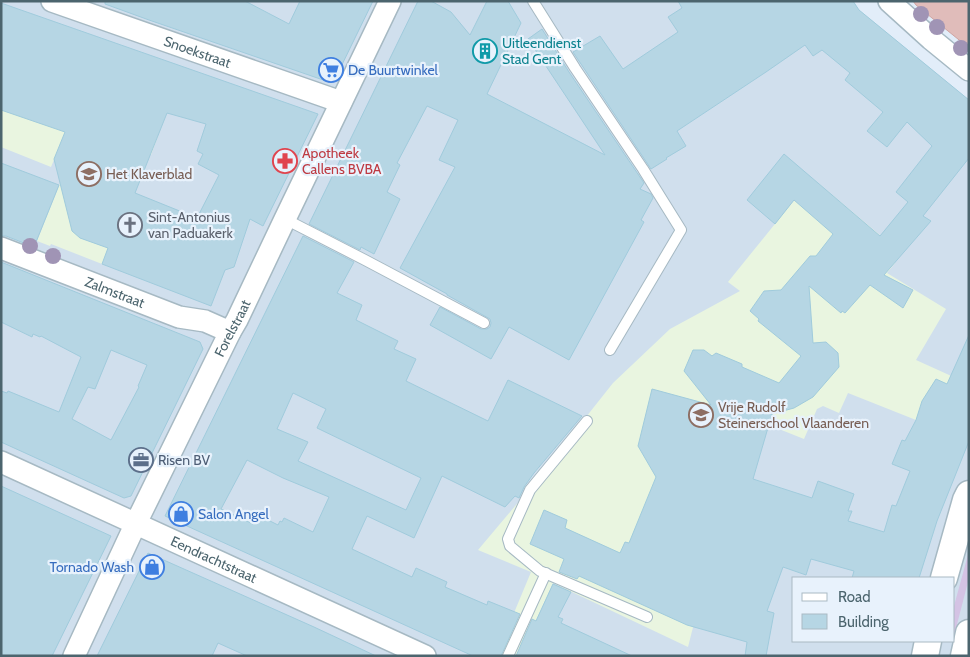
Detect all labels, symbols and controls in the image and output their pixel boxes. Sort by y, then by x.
street label: Snoekstraat [161,32,234,72]
place label: Uitleendienst Stad Gent [502,34,582,68]
building icon: Uitleendienst Stad Gent [472,38,498,64]
supermarket icon: De Buurtwinkel [318,57,344,83]
place label: De Buurtwinkel [348,61,439,79]
place label: Apotheek Callens BVBA [302,144,382,178]
pharmacy icon: Apotheek Callens BVBA [272,148,298,174]
school or university icon: Het Klaverblad [76,161,102,187]
place label: Het Klaverblad [106,165,192,183]
place label: Sint-Antonius van Paduakerk [148,208,233,242]
church icon: Sint-Antonius van Paduakerk [117,212,143,238]
street label: Zalmstraat [82,272,148,312]
street label: Forelstraat [210,296,254,360]
place label: Vrije Rudolf Steinerschool Vlaanderen [718,398,869,432]
school or university icon: Vrije Rudolf Steinerschool Vlaanderen [688,402,714,428]
office icon: Risen BV [128,447,154,473]
place label: Risen BV [158,451,210,469]
shop icon: Salon Angel [168,501,194,527]
place label: Salon Angel [198,505,269,523]
street label: Eendrachtstraat [168,532,260,587]
shop icon: Tornado Wash [139,554,165,580]
place label: Tornado Wash [50,558,134,576]
legend [792,577,955,642]
text: Road [838,588,871,606]
text: Building [838,613,889,631]

